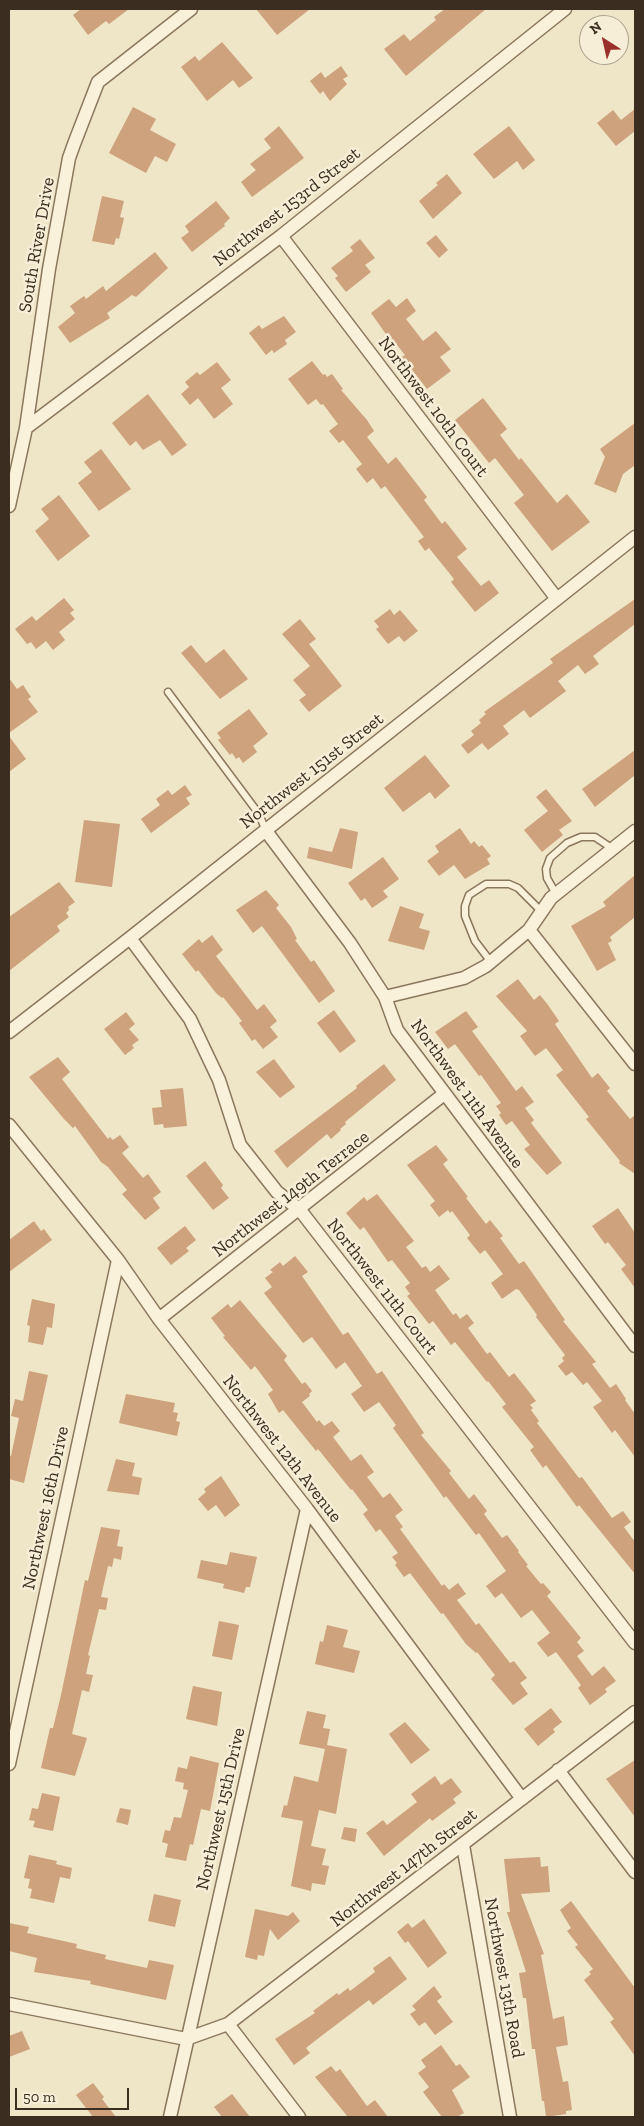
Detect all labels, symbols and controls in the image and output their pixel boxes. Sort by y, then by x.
north arrow [579,15,629,65]
text: N [586,18,605,38]
street label: Northwest 153rd Street [209,143,365,271]
street label: South River Drive [14,176,60,314]
street label: Northwest 10th Court [373,333,493,481]
street label: Northwest 151st Street [236,708,388,834]
street label: Northwest 11th Avenue [406,1015,528,1173]
street label: Northwest 149th Terrace [208,1126,374,1262]
street label: Northwest 11th Court [322,1215,442,1359]
street label: Northwest 12th Avenue [218,1371,346,1527]
street label: Northwest 16th Drive [18,1424,74,1592]
street label: Northwest 15th Drive [192,1726,250,1892]
street label: Northwest 147th Street [326,1804,482,1932]
street label: Northwest 13th Road [479,1896,529,2060]
scale bar [18,2078,131,2110]
text: 50 m [23,2088,56,2106]

